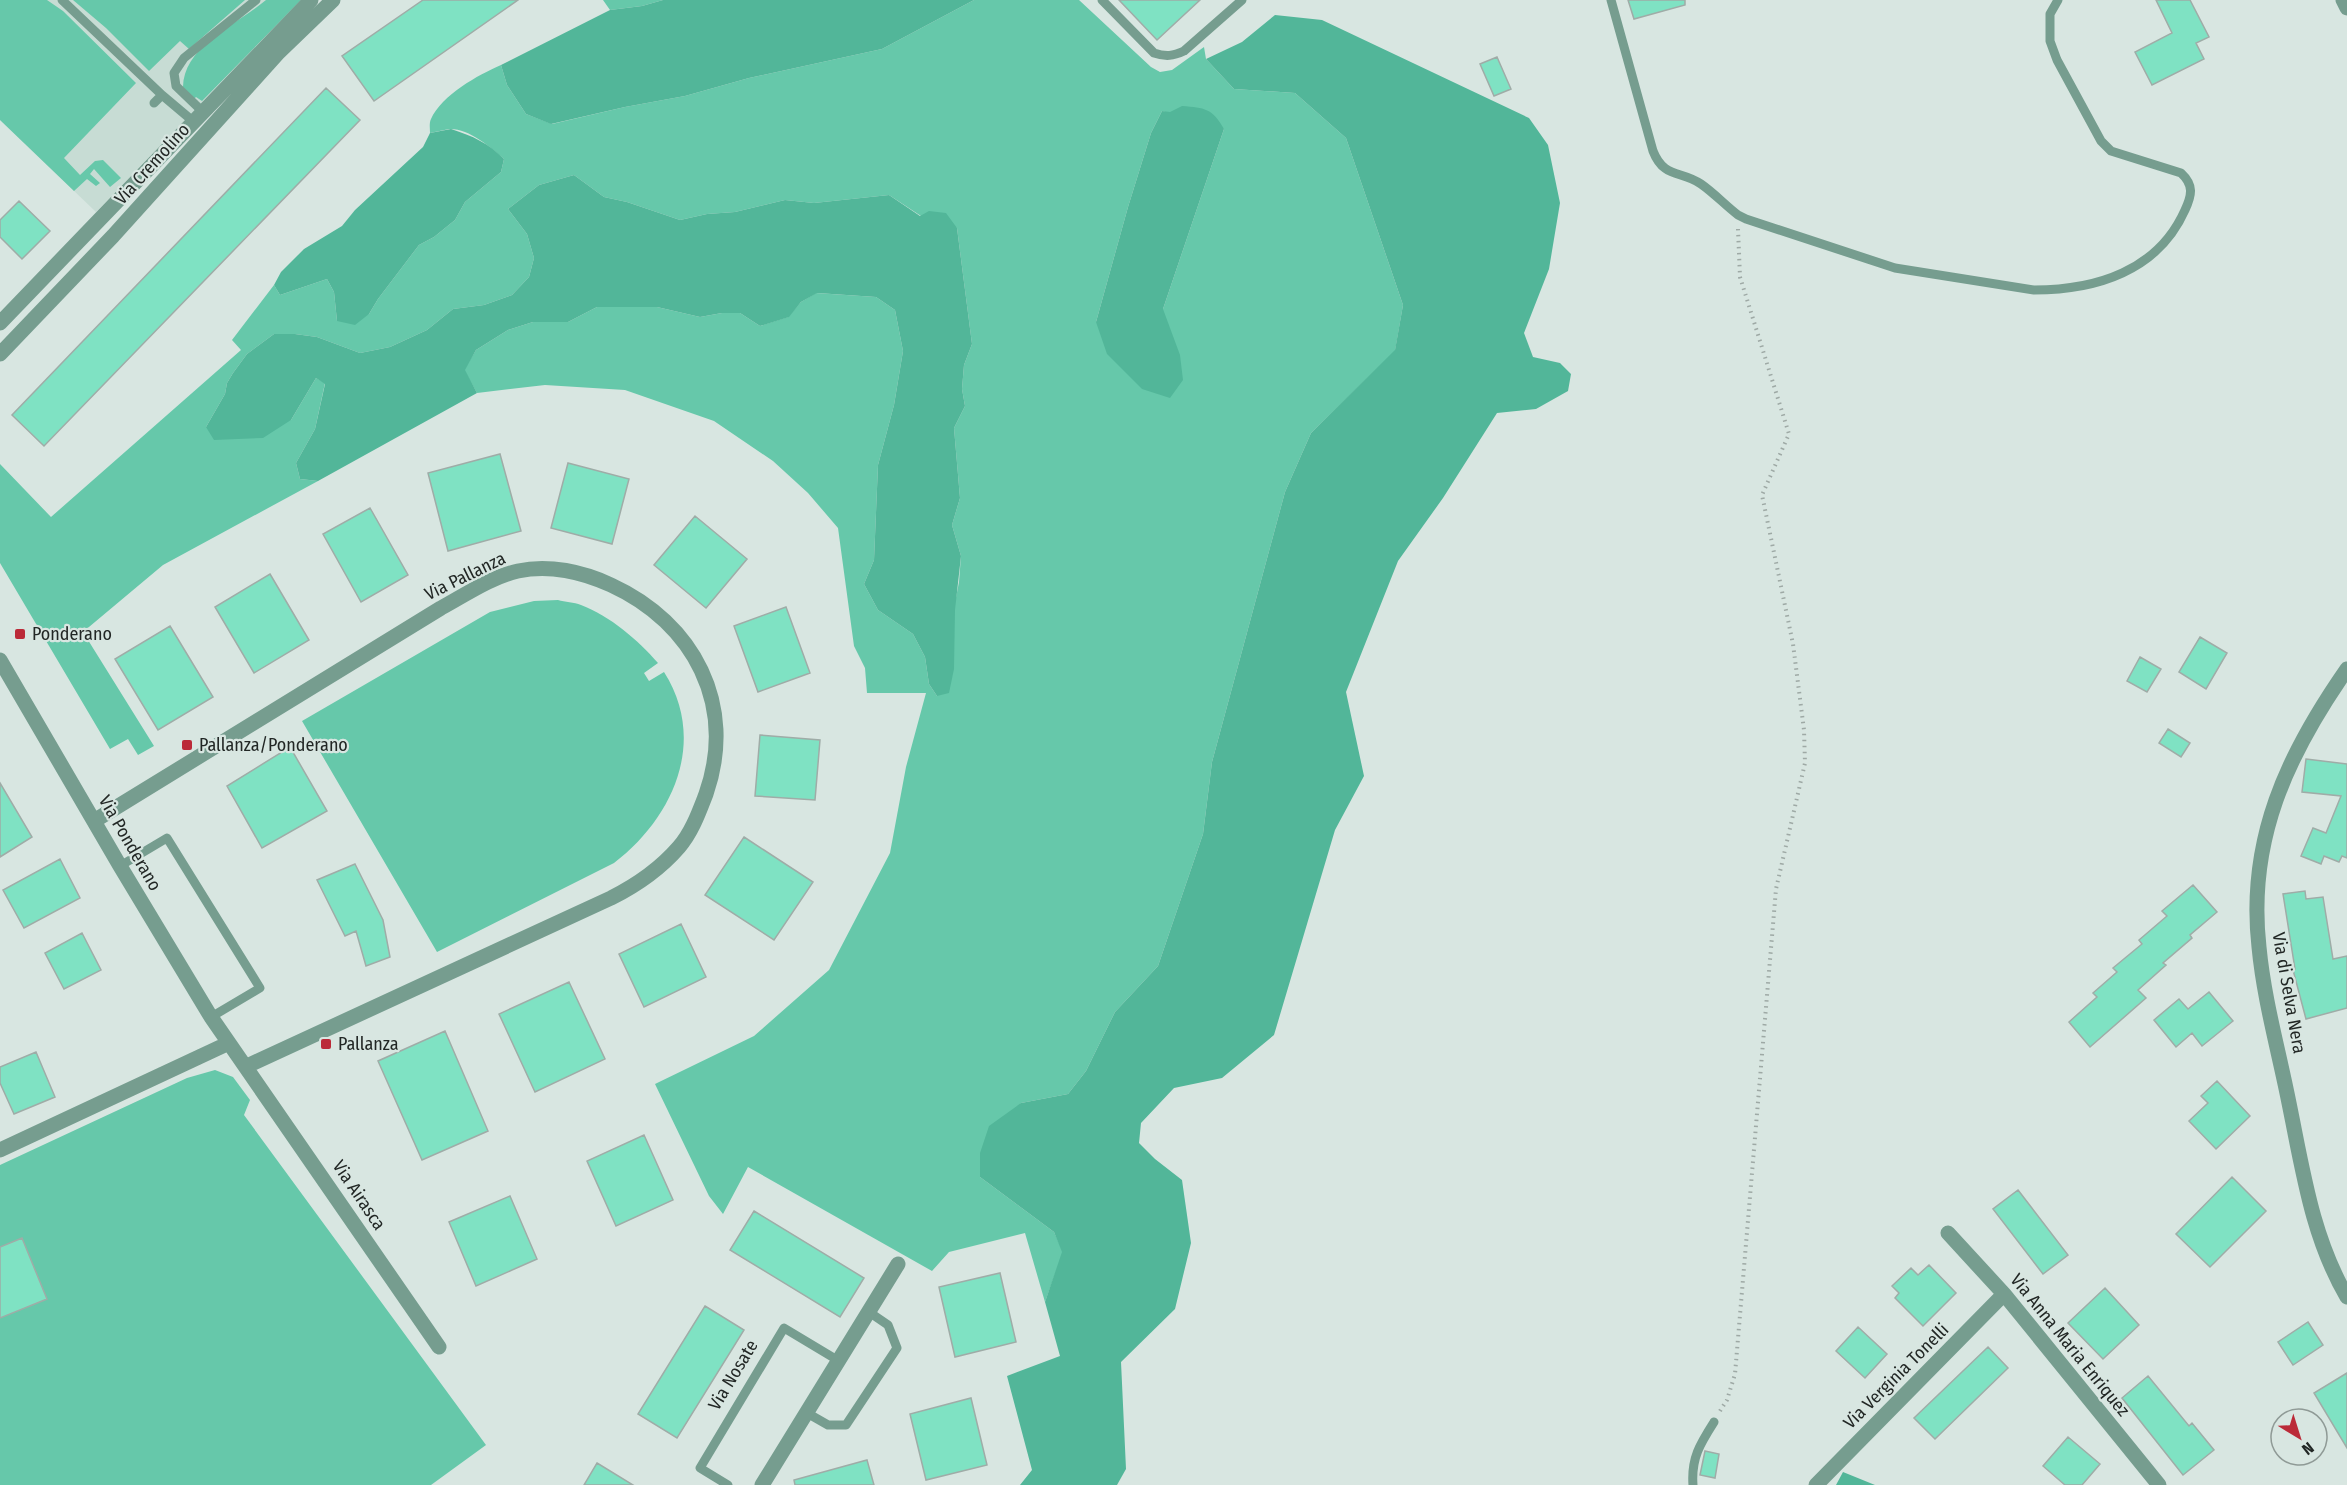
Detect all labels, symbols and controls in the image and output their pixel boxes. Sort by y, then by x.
street label: Via Cremolino [110,119,194,209]
street label: Via Pallanza [421,547,509,605]
place label: Ponderano [32,623,112,645]
marker: Ponderano [13,627,27,641]
place label: Pallanza/Ponderano [199,734,348,756]
marker: Pallanza/Ponderano [180,738,194,752]
street label: Via Ponderano [94,791,166,895]
street label: Via di Selva Nera [2268,931,2311,1056]
place label: Pallanza [338,1033,399,1055]
marker: Pallanza [319,1037,333,1051]
street label: Via Airasca [328,1156,390,1234]
street label: Via Anna Maria Enriquez [2006,1269,2134,1421]
street label: Via Verginia Tonelli [1839,1319,1953,1433]
street label: Via Nosate [703,1336,763,1414]
north arrow [2269,1407,2329,1467]
text: N [2298,1438,2318,1459]

